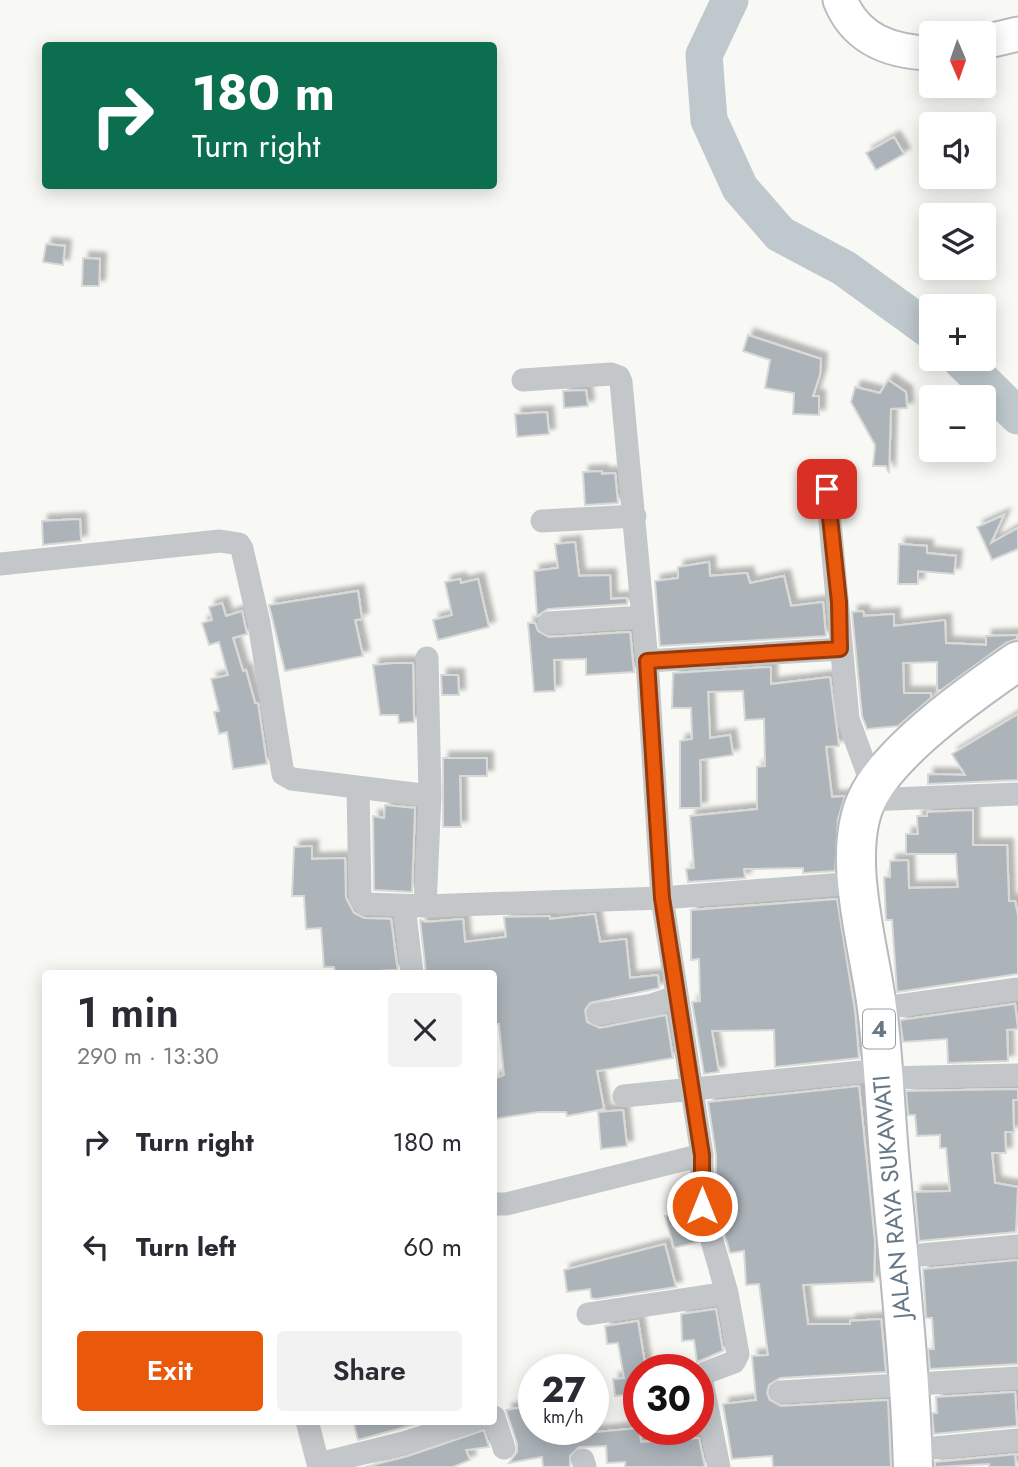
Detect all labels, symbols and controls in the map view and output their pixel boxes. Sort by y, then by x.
north arrow [919,21,996,98]
map controls [919,21,996,462]
text: 180 m [192,58,335,128]
icon: right [77,70,168,161]
button: sound [919,112,996,189]
text: Turn right [192,123,321,169]
button: layers [919,203,996,280]
button: + [919,294,996,371]
button: − [919,385,996,462]
pin [797,459,857,519]
icon: arrive [808,470,846,508]
text: 1 min [77,982,179,1043]
button: close [388,993,462,1067]
road number: 4 [863,1010,895,1048]
text: 290 m · 13:30 [77,1039,219,1073]
street label: JALAN RAYA SUKAWATI [863,1074,920,1323]
icon: right [77,1123,115,1161]
text: Turn right [136,1123,254,1161]
text: 180 m [392,1123,462,1161]
position arrow [665,1169,739,1243]
icon: left [77,1228,115,1266]
text: Turn left [136,1228,236,1266]
text: 60 m [403,1228,462,1266]
button: Exit [77,1331,263,1411]
button: Share [277,1331,462,1411]
speed limit sign: 30 [623,1354,714,1445]
text: 27 [541,1365,586,1415]
text: km/h [543,1404,584,1430]

